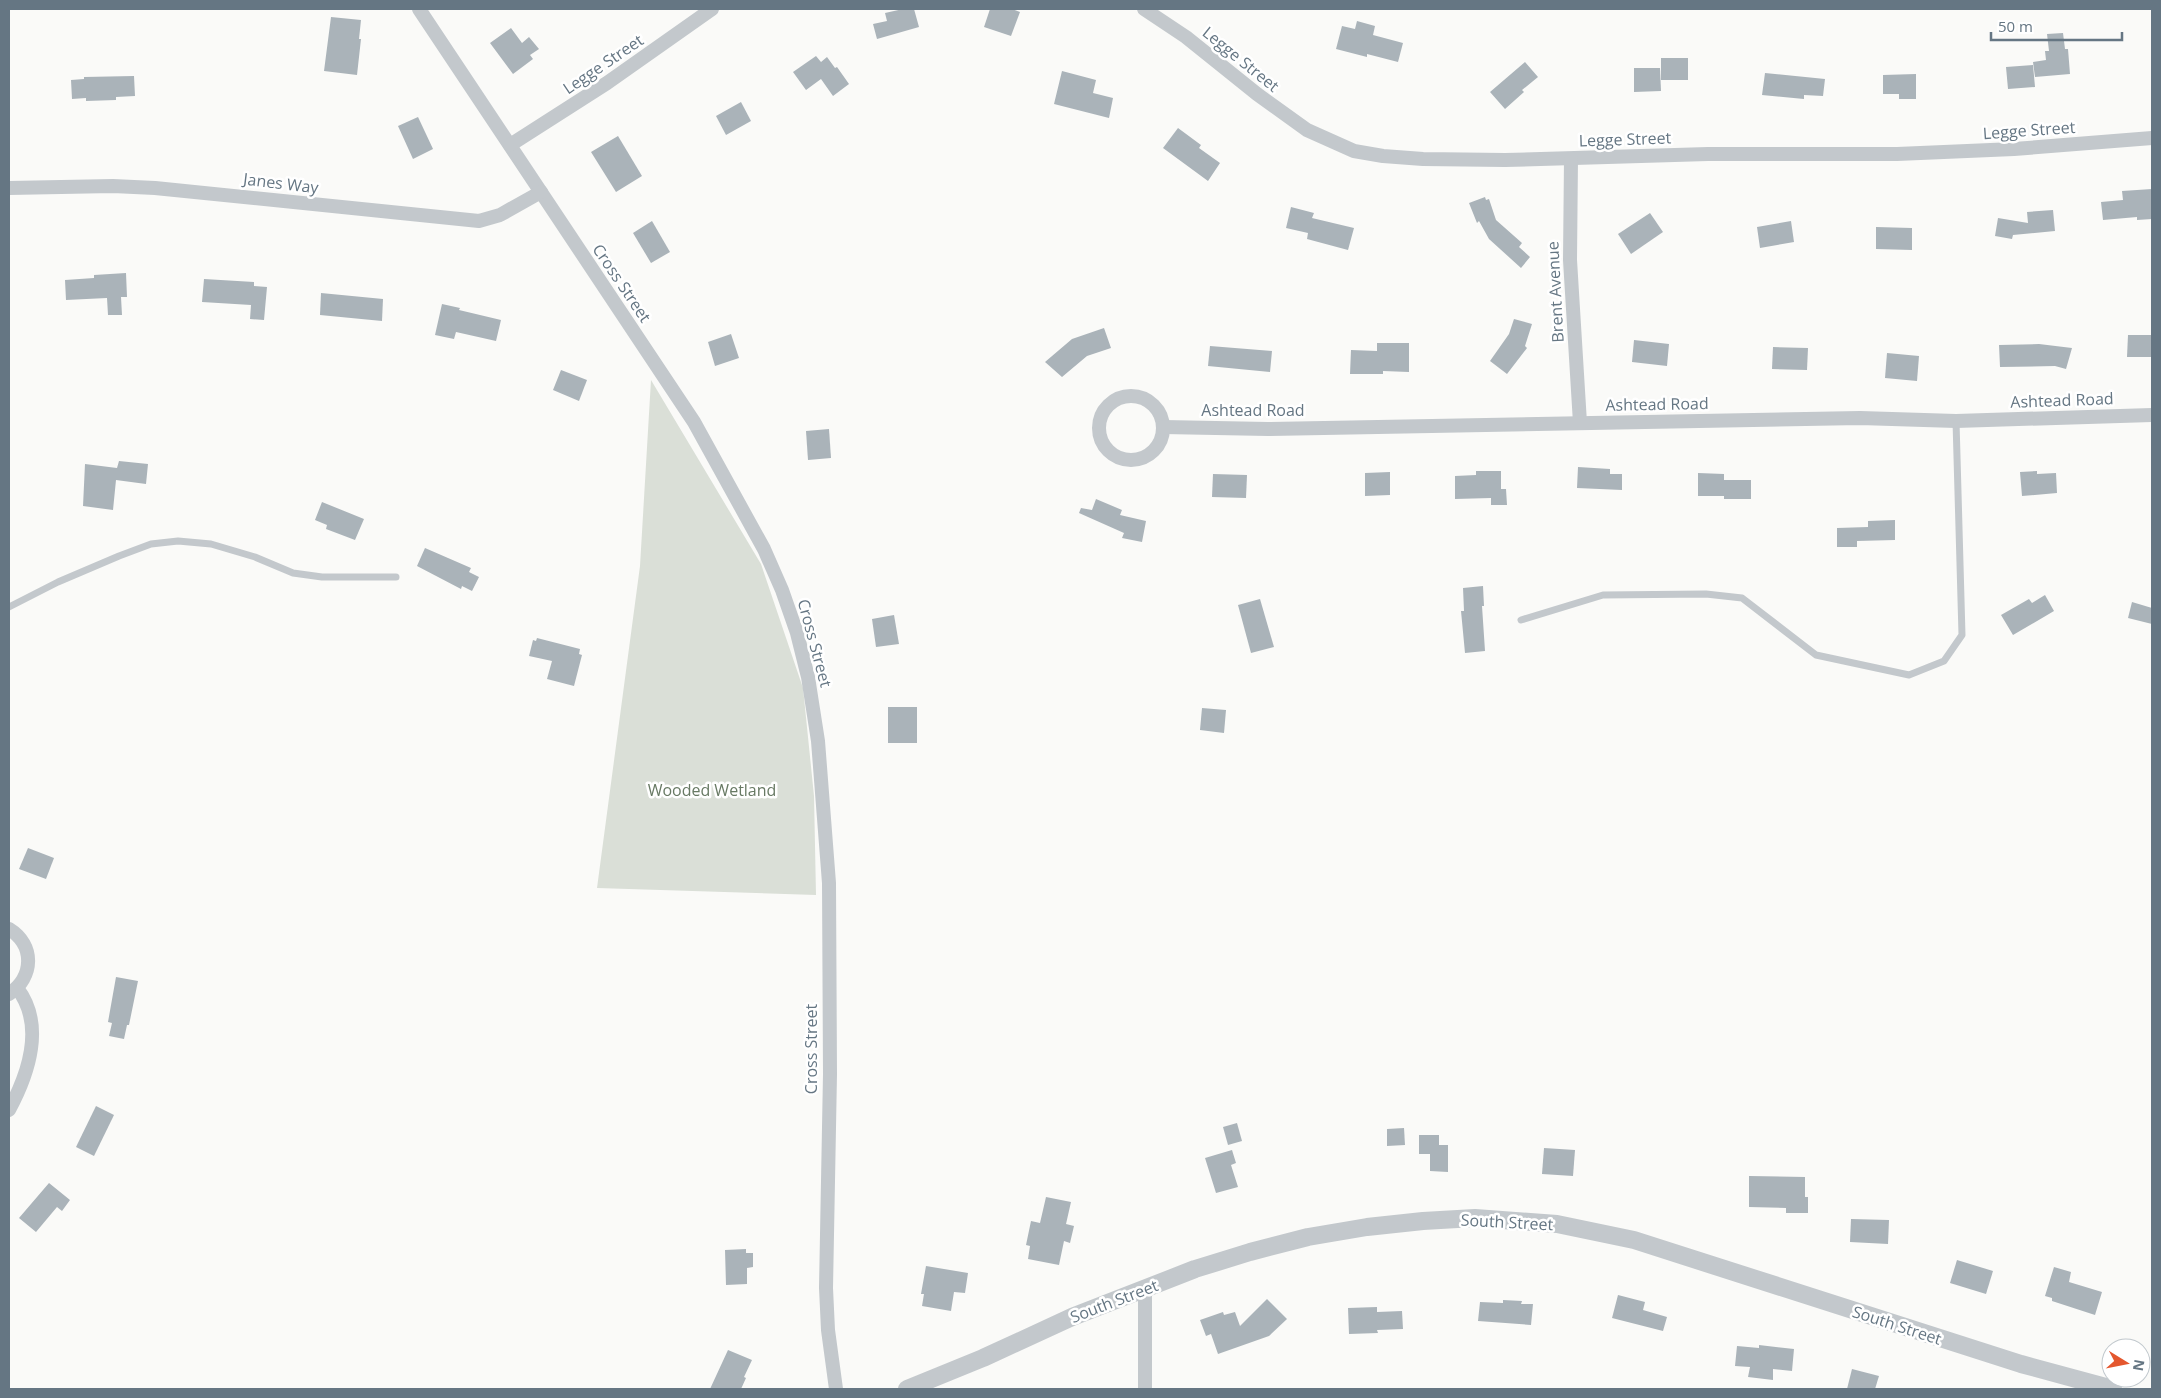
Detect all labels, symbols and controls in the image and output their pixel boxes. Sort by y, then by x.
scale bar [1991,10,2122,42]
text: 50 m [1998,16,2033,36]
street label: Legge Street [1198,21,1284,97]
street label: Legge Street [558,29,648,99]
street label: Legge Street [1982,116,2076,144]
street label: Legge Street [1578,126,1672,152]
street label: Janes Way [240,167,321,199]
street label: Cross Street [588,239,657,327]
street label: Brent Avenue [1541,241,1569,343]
street label: Ashtead Road [2010,387,2114,413]
street label: Ashtead Road [1605,392,1709,416]
street label: Ashtead Road [1201,399,1305,421]
street label: Cross Street [793,597,837,690]
park label: Wooded Wetland [648,779,776,801]
street label: Cross Street [800,1004,822,1094]
street label: South Street [1460,1209,1554,1235]
street label: South Street [1067,1274,1161,1328]
street label: South Street [1850,1300,1945,1350]
north arrow [2101,1338,2151,1388]
text: N [2129,1358,2150,1373]

